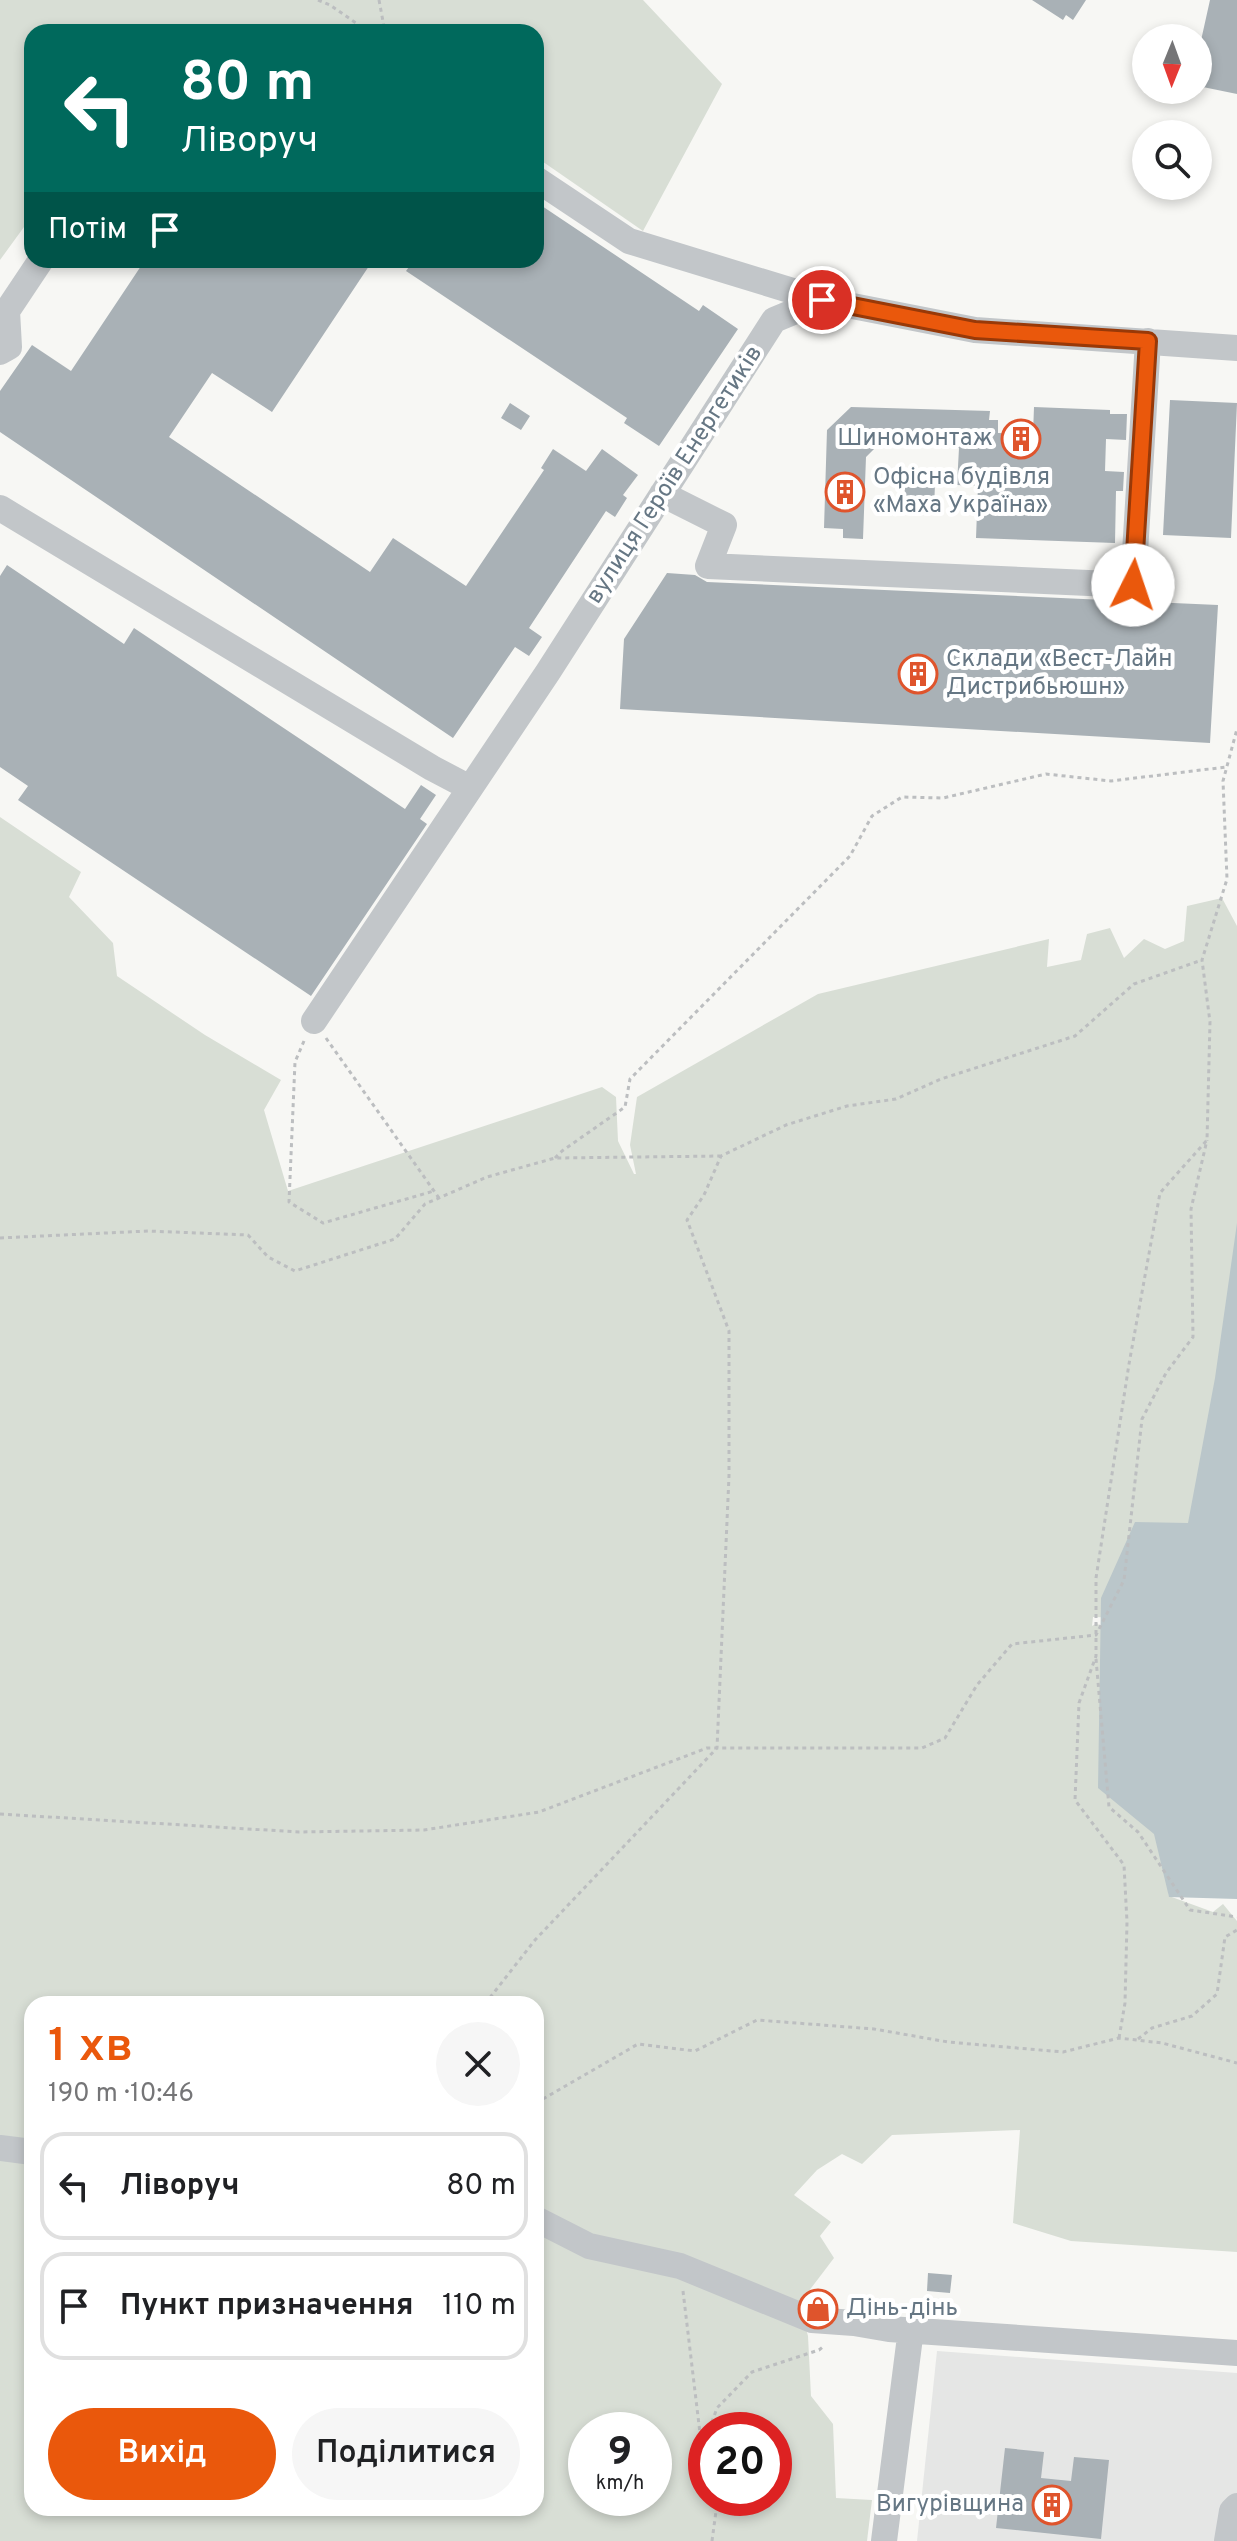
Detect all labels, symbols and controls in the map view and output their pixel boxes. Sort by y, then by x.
north arrow [1132,24,1212,104]
map controls [1132,24,1212,200]
text: 80 m [180,50,314,120]
icon: left [48,56,152,160]
text: Ліворуч [180,119,318,165]
button: search [1132,120,1212,200]
icon: arrive [143,208,187,252]
text: Потім [48,212,127,249]
pin [788,266,856,334]
icon: arrive [800,278,844,322]
street label: вулиця Героїв Енергетиків [580,340,770,610]
building icon: Шиномонтаж [1000,418,1042,460]
place label: Шиномонтаж [837,424,993,454]
place label: Офісна будівля «Маха Україна» [873,463,1050,521]
building icon: Офісна будівля «Маха Україна» [824,471,866,513]
position arrow [1091,543,1175,627]
place label: Склади «Вест-Лайн Дистрибьюшн» [946,645,1172,703]
building icon: Склади «Вест-Лайн Дистрибьюшн» [897,653,939,695]
text: 1 хв [48,2018,133,2078]
button: close [436,2022,520,2106]
text: 190 m · 10:46 [48,2078,194,2111]
icon: left [52,2164,96,2208]
text: Ліворуч [120,2168,239,2205]
text: 80 m [446,2168,516,2205]
icon: arrive [52,2284,96,2328]
text: Пункт призначення [120,2288,413,2325]
text: 110 m [442,2288,516,2325]
shop icon: Дінь-дінь [797,2288,839,2330]
place label: Дінь-дінь [846,2294,958,2324]
button: Вихід [48,2408,276,2500]
button: Поділитися [292,2408,520,2500]
speed limit sign: 20 [688,2412,792,2516]
text: 9 [608,2429,632,2479]
text: km/h [596,2471,644,2497]
building icon: Вигурівщина [1031,2484,1073,2526]
place label: Вигурівщина [876,2490,1024,2520]

